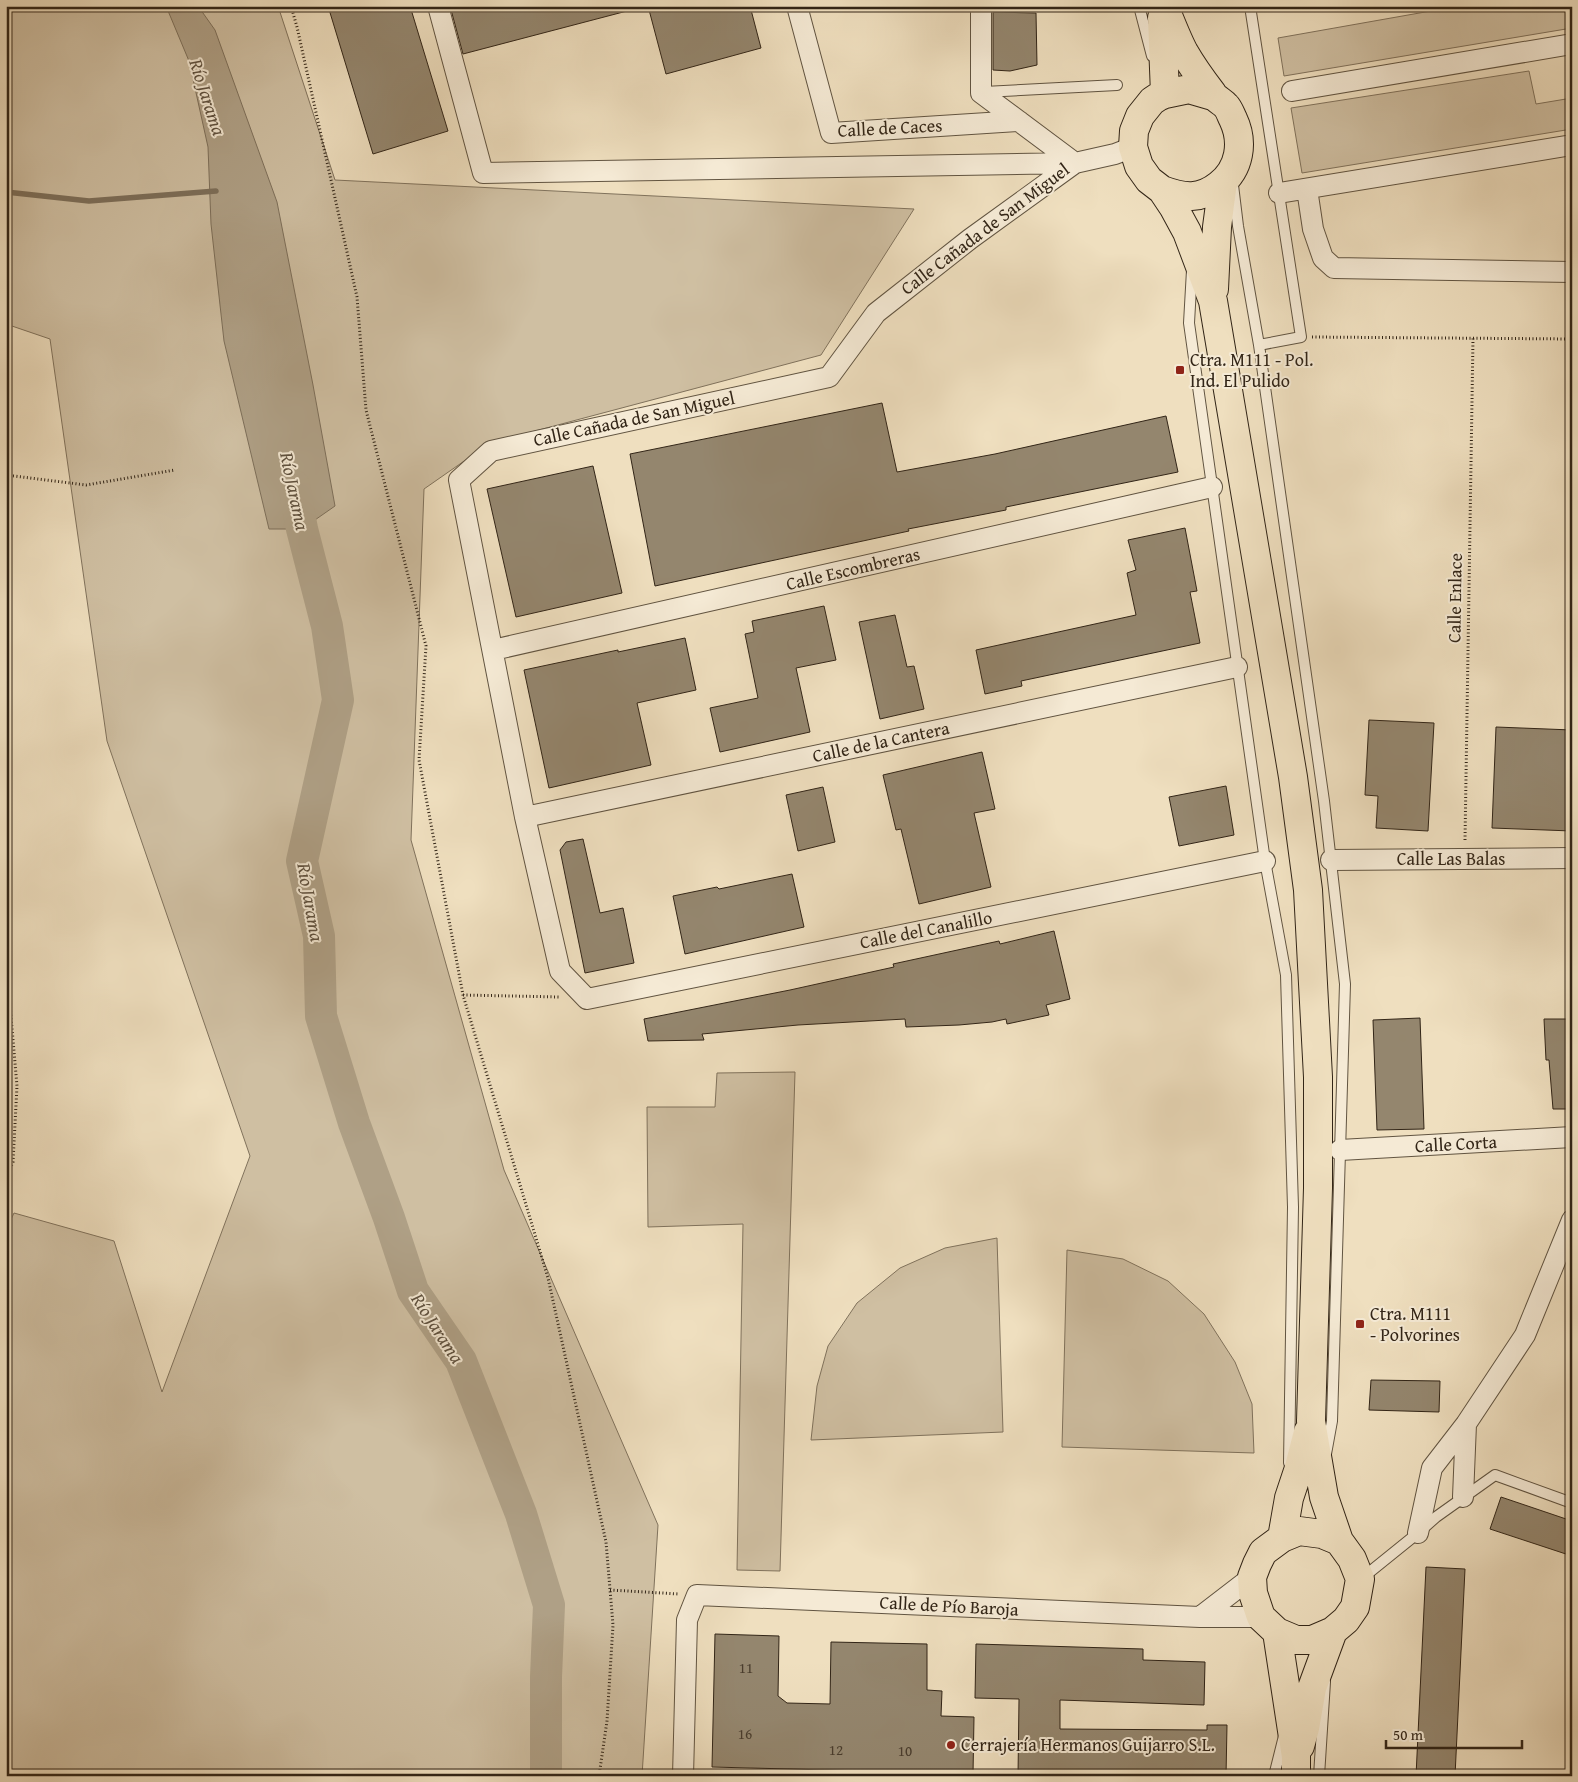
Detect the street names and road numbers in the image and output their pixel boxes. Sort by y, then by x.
street label: Calle de Caces [837,111,943,144]
street label: Calle Cañada de San Miguel [895,156,1075,301]
street label: Calle Cañada de San Miguel [531,384,737,453]
street label: Calle Escombreras [783,540,923,597]
street label: Calle Enlace [1440,553,1469,643]
street label: Calle de la Cantera [810,714,952,769]
street label: Calle Las Balas [1397,845,1505,872]
street label: Calle del Canalillo [857,903,994,956]
street label: Calle Corta [1414,1128,1498,1159]
street label: Calle de Pío Baroja [879,1588,1020,1623]

